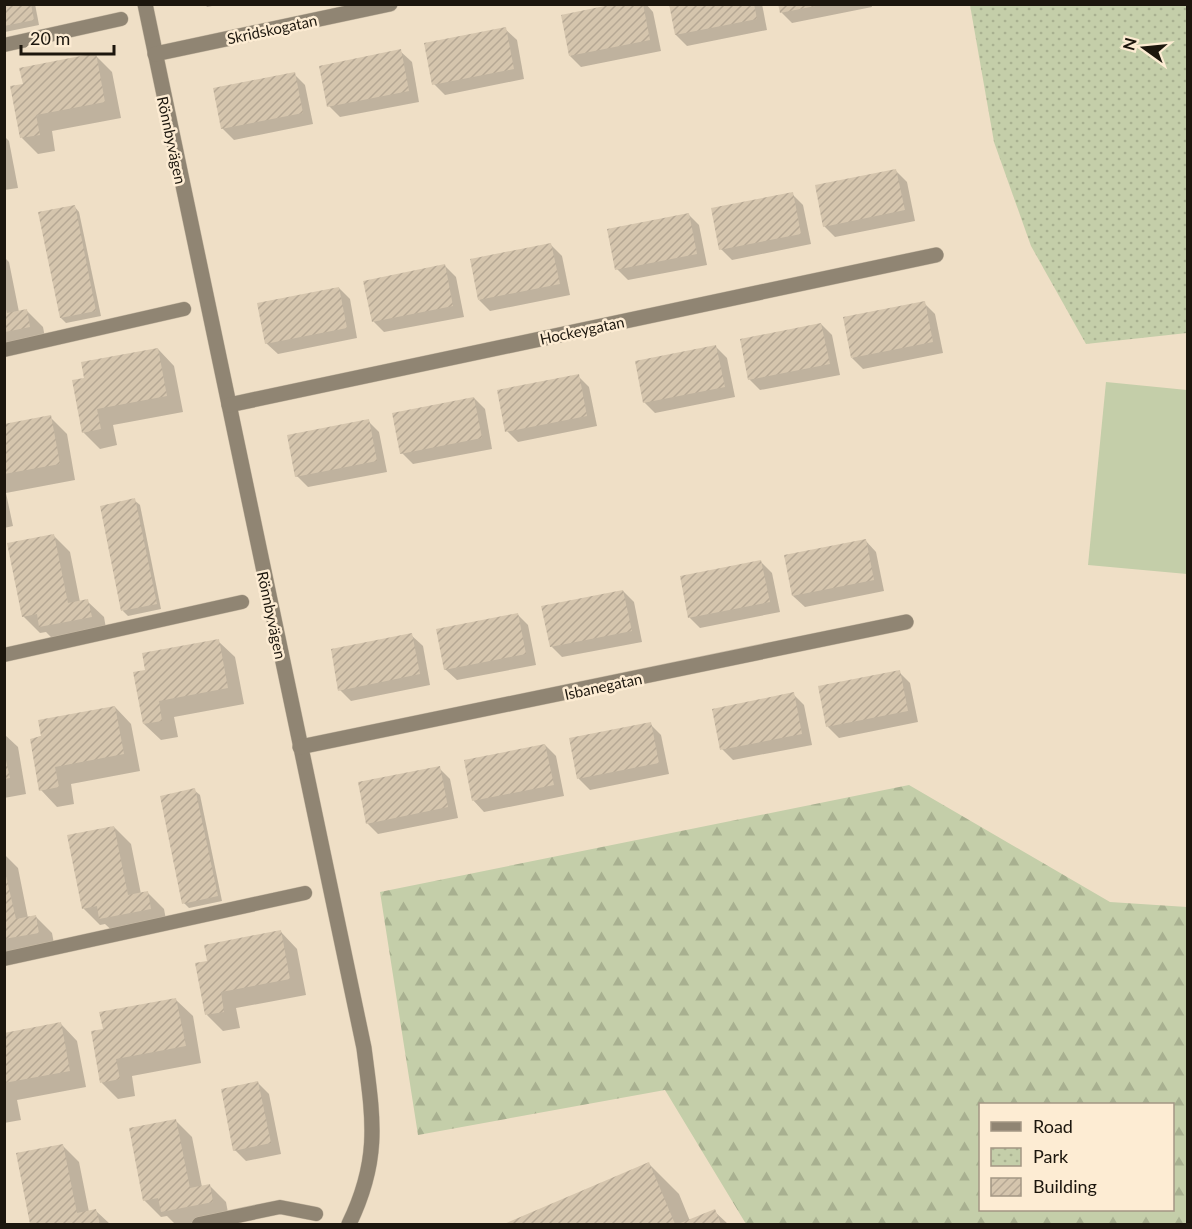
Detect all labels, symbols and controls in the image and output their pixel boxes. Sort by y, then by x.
street label: Skridskogatan [225,11,319,47]
scale bar [21,18,114,56]
north arrow [1114,18,1174,78]
text: 20 m [30,27,70,49]
text: N [1118,36,1140,52]
street label: Rönnbyvägen [154,95,190,185]
street label: Hockeygatan [538,312,626,348]
street label: Rönnbyvägen [254,570,290,660]
street label: Isbanegatan [562,669,644,703]
legend [979,1103,1174,1211]
text: Road [1033,1115,1073,1137]
text: Park [1033,1145,1069,1167]
text: Building [1033,1175,1097,1197]

